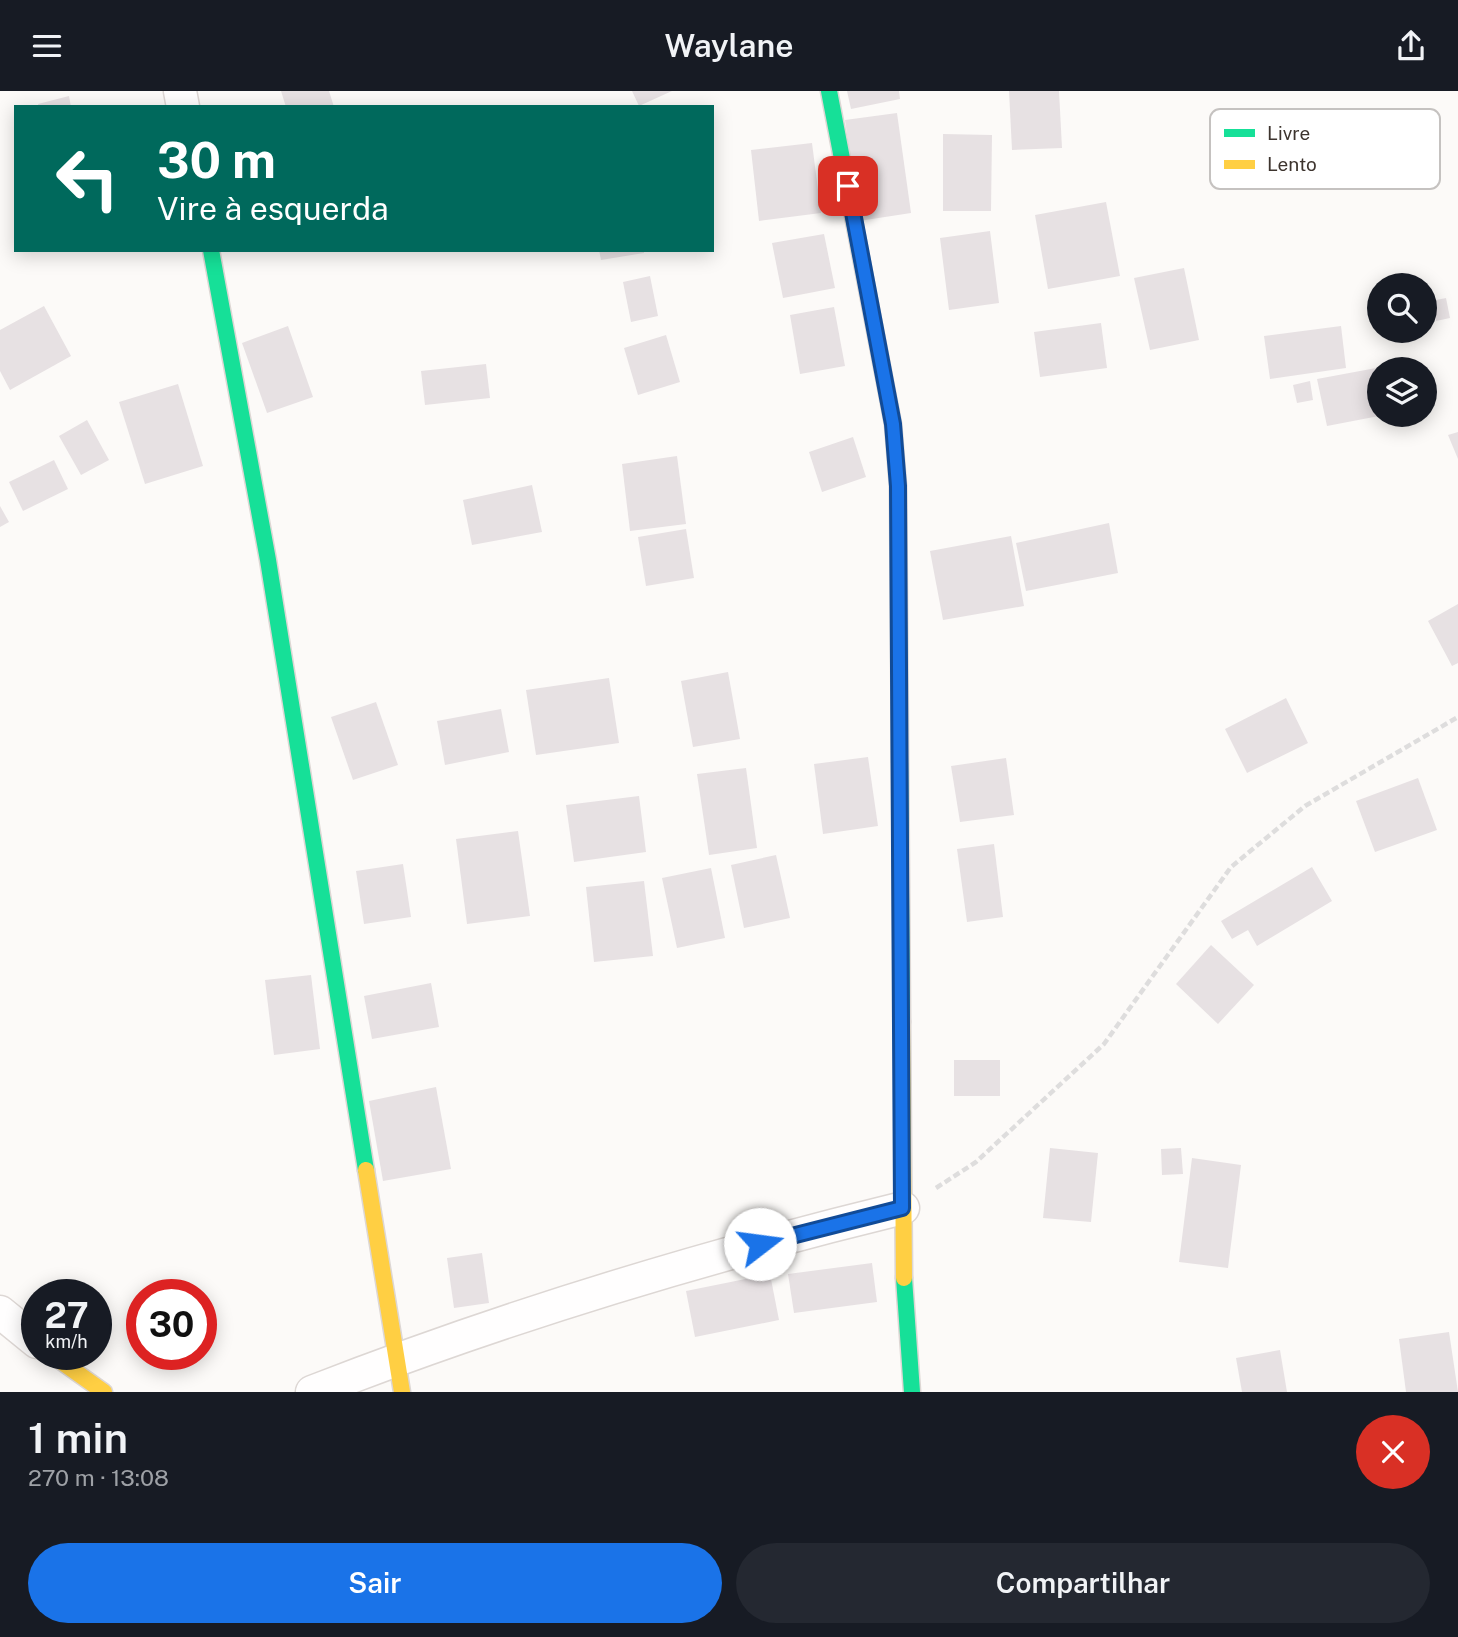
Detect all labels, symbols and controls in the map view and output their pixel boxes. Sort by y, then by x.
icon: menu [28,27,66,65]
text: Waylane [664,27,794,64]
icon: share [1392,27,1430,65]
legend [1210,109,1440,189]
text: Livre [1267,122,1310,144]
text: 30 m [157,131,276,189]
icon: left [42,133,133,224]
text: Lento [1267,153,1317,175]
pin [818,156,878,216]
icon: arrive [829,167,867,205]
text: Vire à esquerda [157,190,389,227]
map controls [1367,273,1437,427]
button: search [1367,273,1437,343]
button: layers [1367,357,1437,427]
position arrow [723,1207,797,1281]
speed limit sign: 30 [126,1279,217,1370]
text: 27 [44,1295,89,1336]
text: km/h [45,1331,88,1352]
text: 1 min [28,1413,128,1462]
button: close [1356,1415,1430,1489]
text: 270 m · 13:08 [28,1464,169,1491]
button: Sair [28,1543,722,1623]
button: Compartilhar [736,1543,1430,1623]

